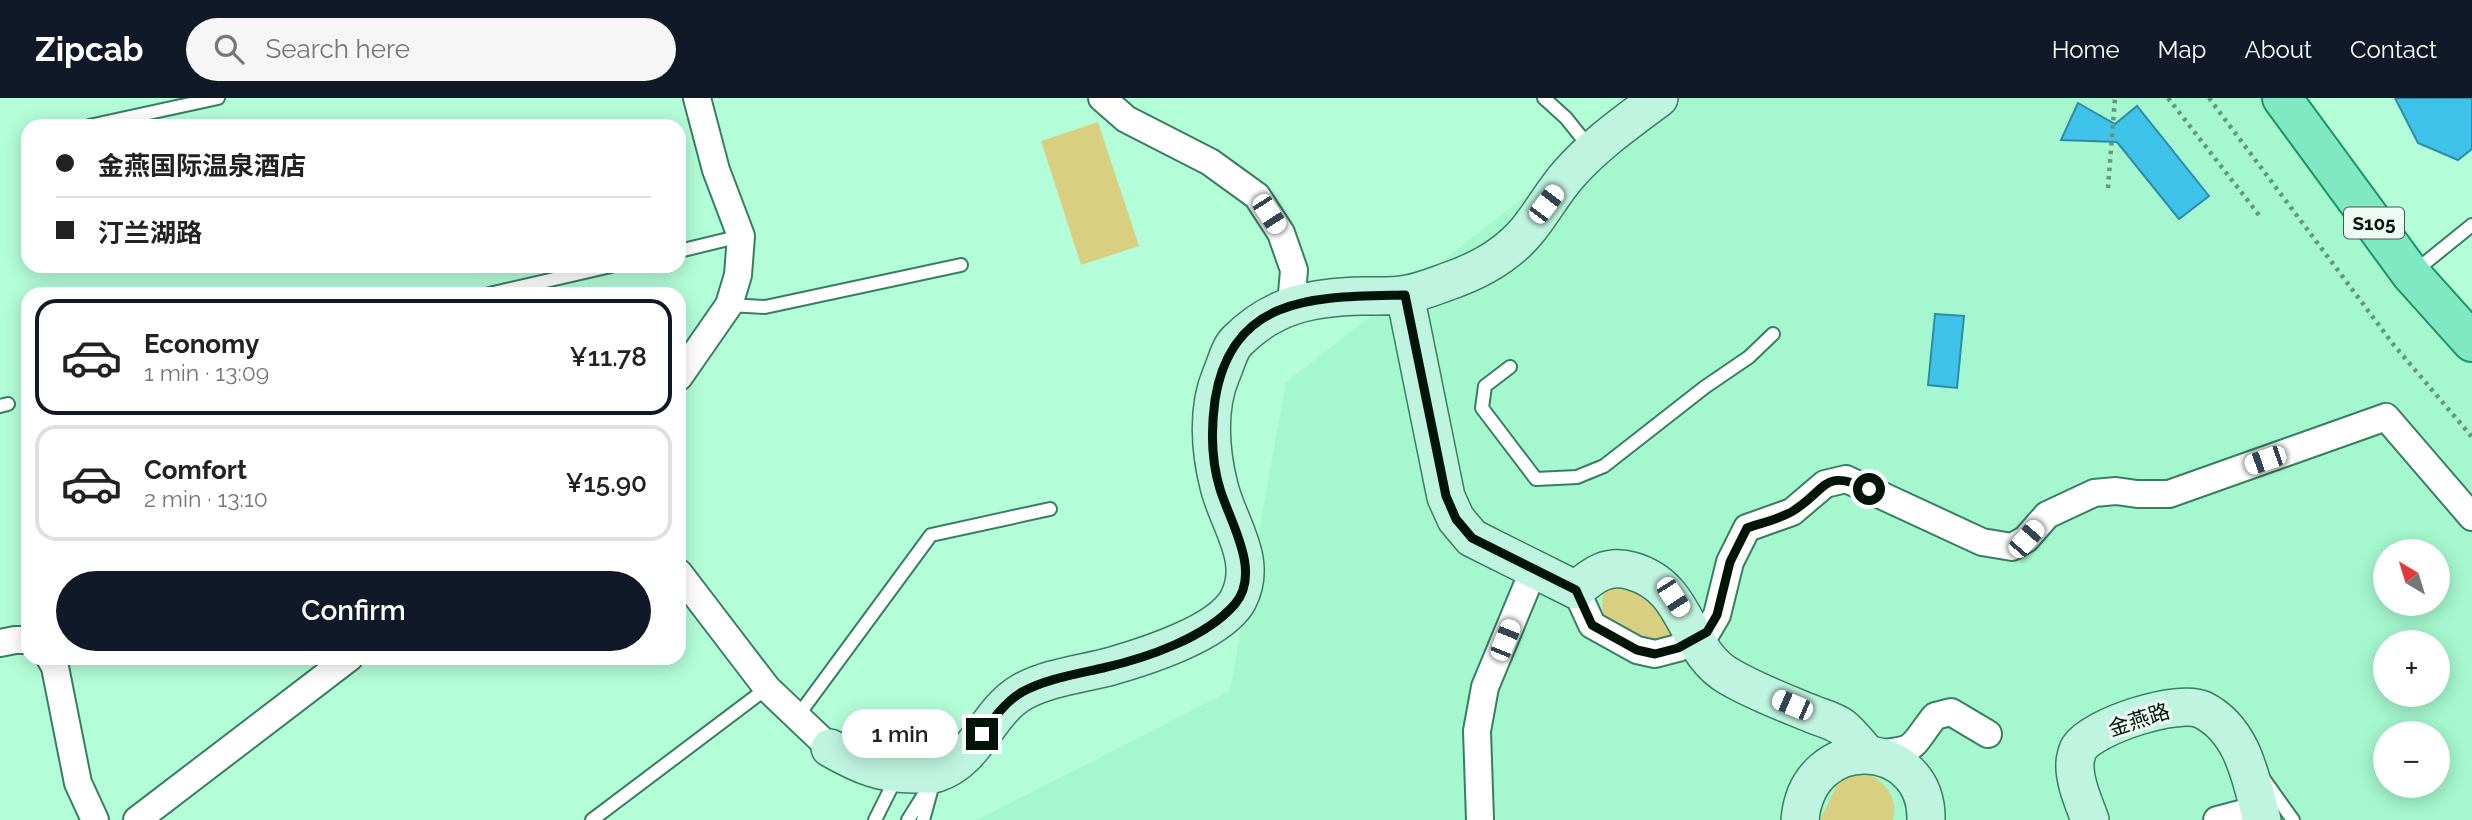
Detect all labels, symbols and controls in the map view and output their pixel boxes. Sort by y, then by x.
search box [186,18,676,81]
text: Zipcab [35,30,144,69]
icon: search [210,30,248,68]
text: Search here [266,34,410,64]
text: Home [2052,35,2120,64]
text: Map [2158,35,2206,64]
text: About [2244,35,2312,64]
text: Contact [2350,35,2437,64]
text: 金燕国际温泉酒店 [98,151,306,181]
car [1525,181,1568,227]
car [1249,191,1290,237]
road number: S105 [2344,208,2404,238]
text: 汀兰湖路 [98,218,202,248]
icon: car [60,326,123,389]
text: Economy [144,329,259,359]
text: ¥11.78 [569,342,647,372]
text: 1 min · 13:09 [144,359,269,386]
car [2242,443,2289,477]
icon: car [60,452,123,515]
text: Comfort [144,455,247,485]
text: ¥15.90 [565,468,647,498]
route start [1853,473,1885,505]
text: 2 min · 13:10 [144,485,268,512]
car [2005,516,2048,562]
north arrow [2373,539,2450,616]
map controls [2373,539,2450,798]
button: Confirm [56,571,651,651]
car [1653,574,1694,620]
car [1488,617,1523,663]
button: + [2373,630,2450,707]
car [1769,687,1816,723]
street label: 金燕路 [2105,698,2173,741]
callout: 1 min [842,710,958,758]
route end [966,718,998,750]
text: 1 min [871,720,929,747]
button: − [2373,721,2450,798]

